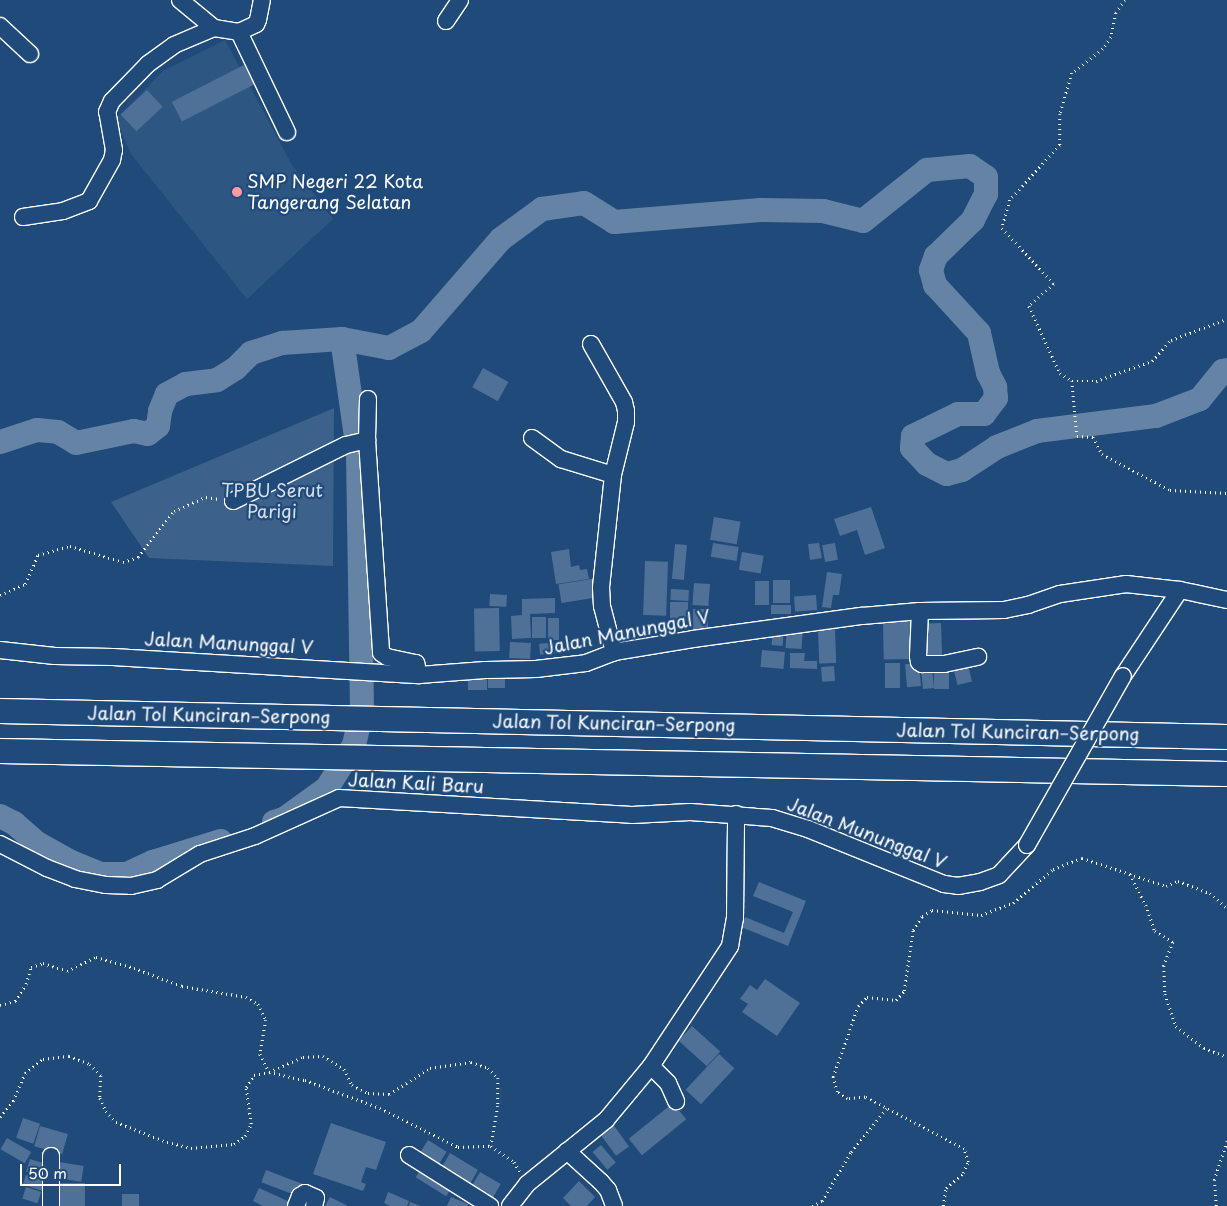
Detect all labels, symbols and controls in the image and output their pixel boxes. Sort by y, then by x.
place label: SMP Negeri 22 Kota Tangerang Selatan [247,171,425,213]
marker: SMP Negeri 22 Kota Tangerang Selatan [231,186,243,198]
park label: TPBU Serut Parigi [221,480,323,522]
street label: Jalan Manunggal V [541,605,713,659]
street label: Jalan Manunggal V [143,628,315,658]
street label: Jalan Tol Kunciran–Serpong [86,702,332,728]
street label: Jalan Tol Kunciran–Serpong [491,710,737,736]
street label: Jalan Tol Kunciran–Serpong [895,719,1141,745]
street label: Jalan Kali Baru [347,769,485,797]
street label: Jalan Mununggal V [784,792,950,874]
scale bar [22,1154,124,1186]
text: 50 m [28,1161,67,1184]

